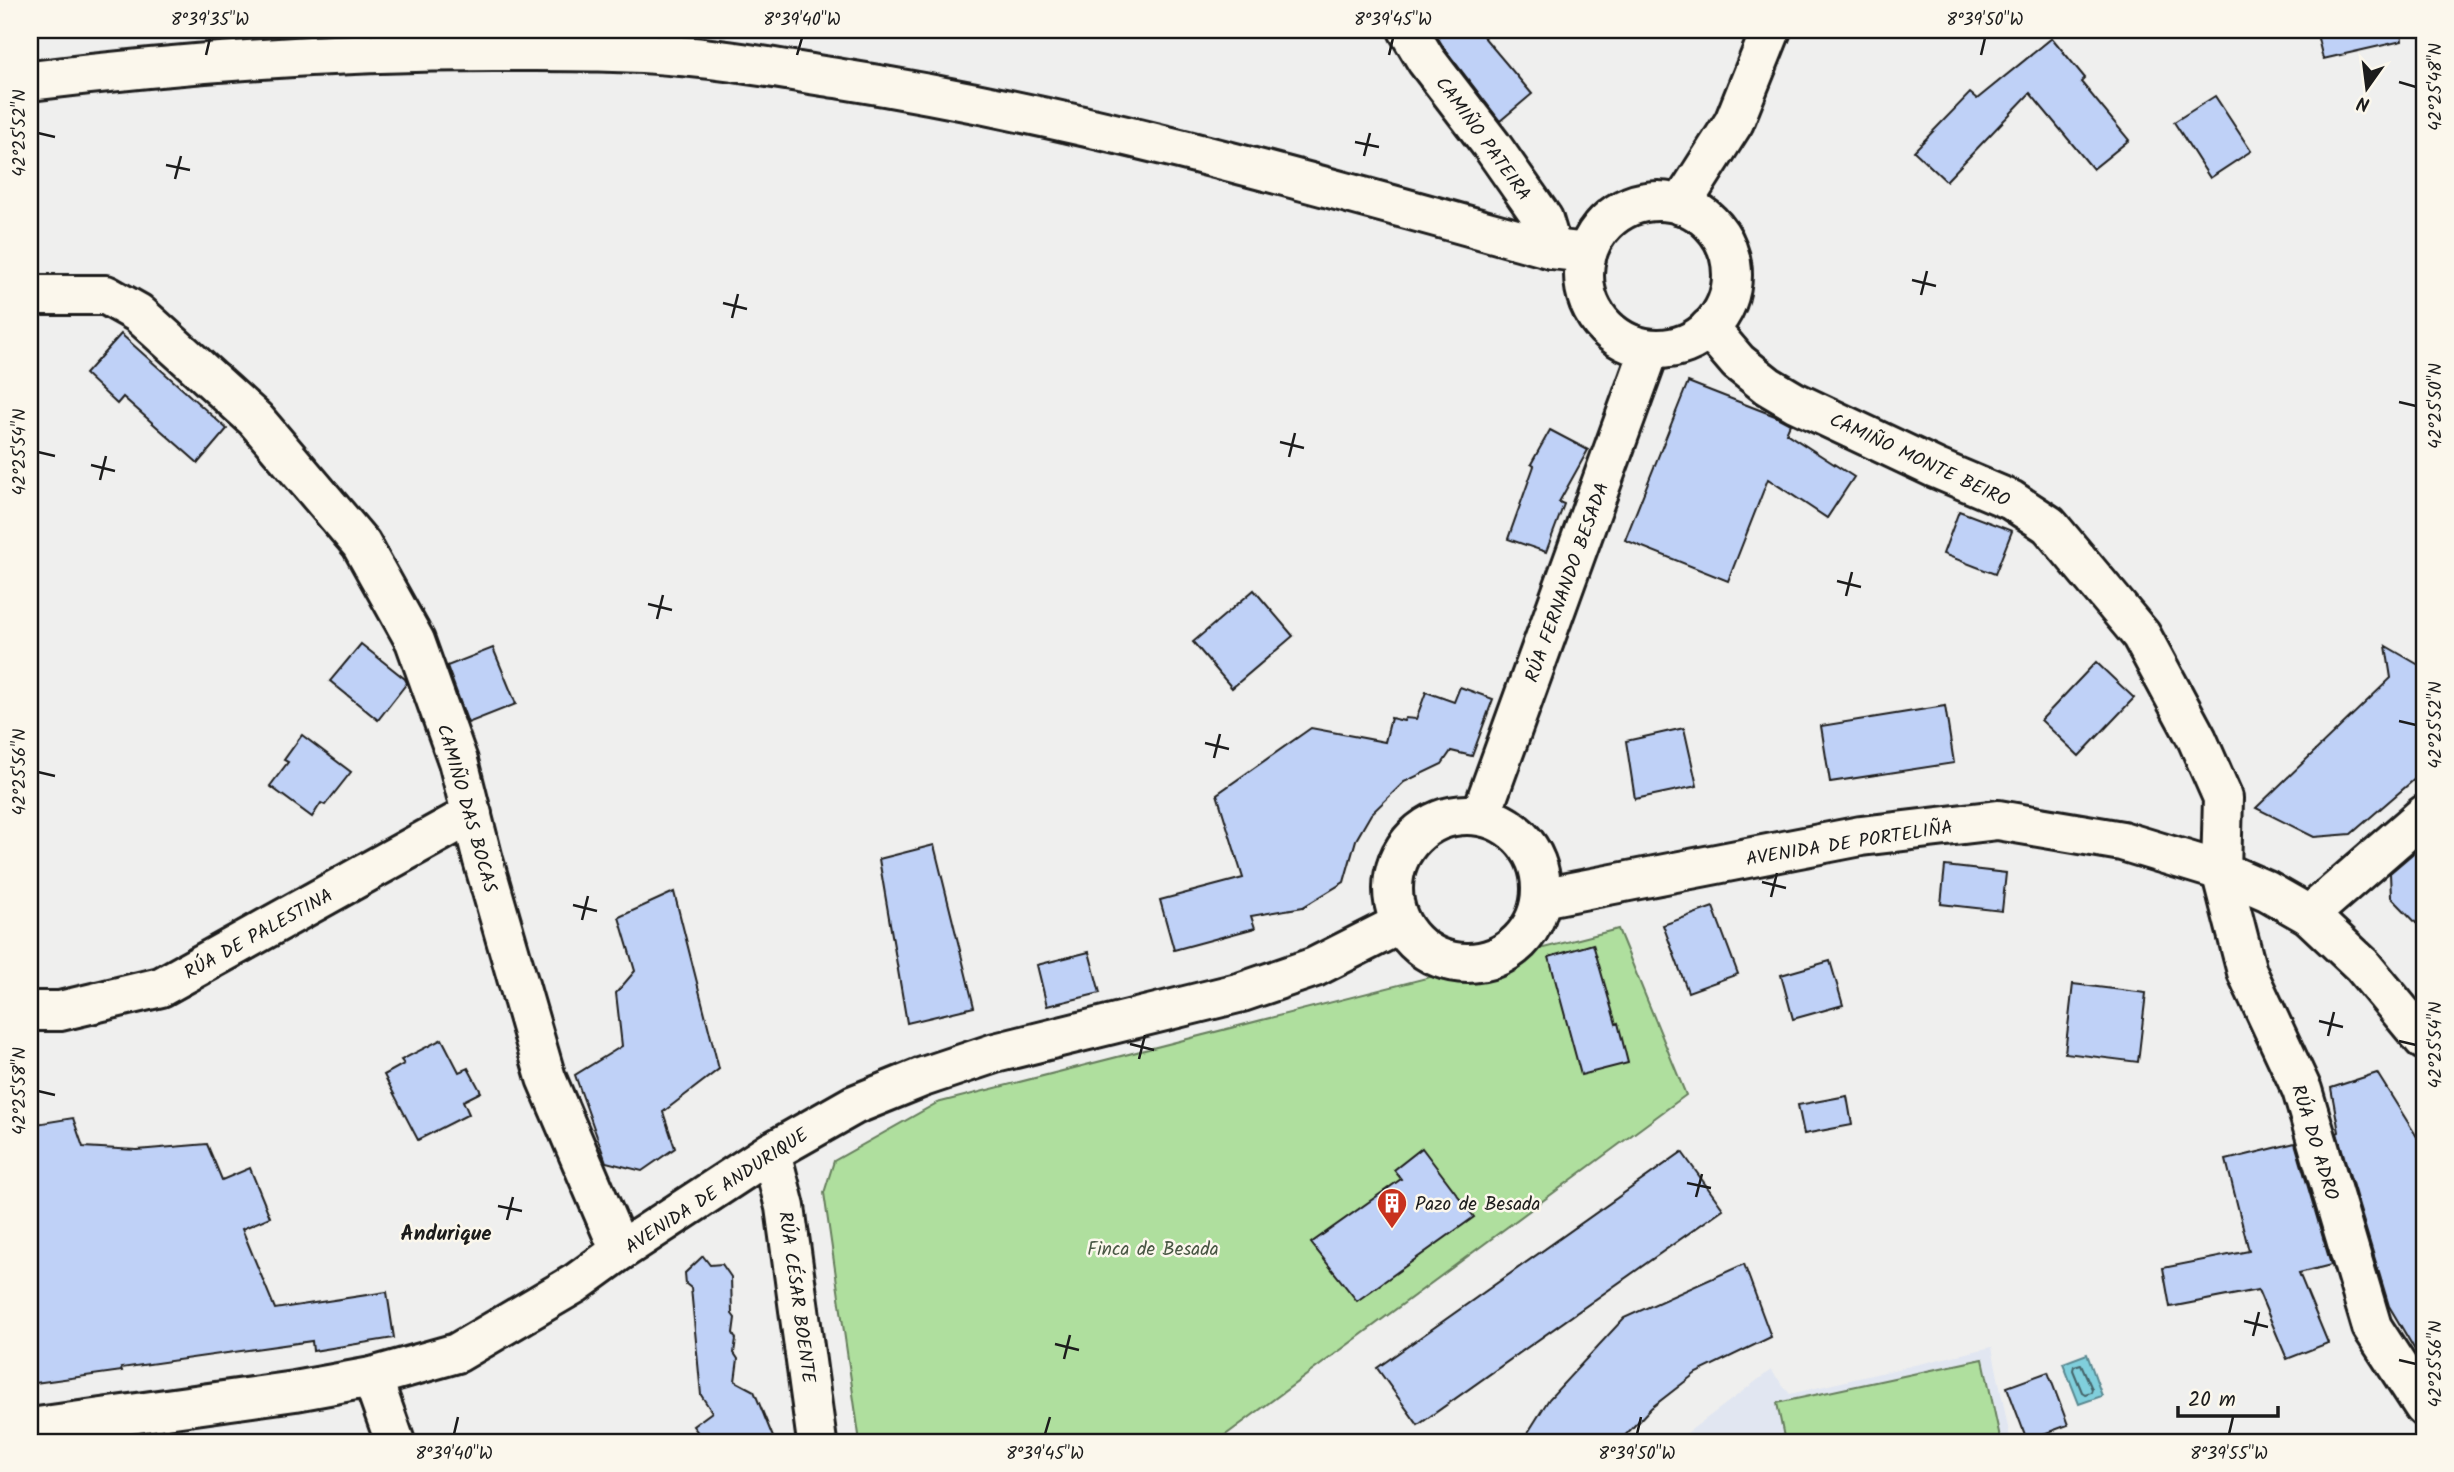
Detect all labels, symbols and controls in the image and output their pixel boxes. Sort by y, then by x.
text: 8°39'35"W [171,6,249,35]
text: 8°39'40"W [763,6,841,35]
text: 8°39'45"W [1354,6,1432,35]
text: 8°39'50"W [1946,6,2024,35]
text: 42°25'48"N [2422,43,2451,131]
north arrow [2332,52,2402,122]
street label: CAMIÑO PATEIRA [1427,71,1538,208]
text: N [2354,87,2373,119]
text: 42°25'52"N [6,89,35,177]
text: 42°25'50"N [2422,363,2451,449]
street label: CAMIÑO MONTE BEIRO [1824,406,2015,516]
text: 42°25'54"N [6,409,35,495]
street label: RÚA FERNANDO BESADA [1518,478,1618,687]
text: 42°25'52"N [2422,681,2451,769]
street label: CAMIÑO DAS BOCAS [428,721,505,896]
text: 42°25'56"N [6,728,35,816]
street label: AVENIDA DE PORTELIÑA [1744,813,1955,875]
street label: RÚA DE PALESTINA [179,881,339,988]
text: 42°25'54"N [2422,1002,2451,1088]
text: 42°25'58"N [6,1047,35,1135]
street label: RÚA DO ADRO [2282,1081,2346,1204]
street label: AVENIDA DE ANDURIQUE [619,1120,816,1262]
building icon: Pazo de Besada [1375,1186,1409,1230]
place label: Pazo de Besada [1415,1190,1541,1220]
street label: RÚA CÉSAR BOENTE [769,1209,823,1386]
district label: Andurique [401,1218,491,1251]
park label: Finca de Besada [1087,1235,1219,1265]
text: 42°25'56"N [2422,1320,2451,1408]
scale bar [2178,1374,2277,1418]
text: 20 m [2188,1384,2236,1417]
text: 8°39'40"W [415,1440,493,1469]
text: 8°39'45"W [1006,1440,1084,1469]
text: 8°39'50"W [1598,1440,1676,1469]
text: 8°39'55"W [2190,1440,2268,1469]

